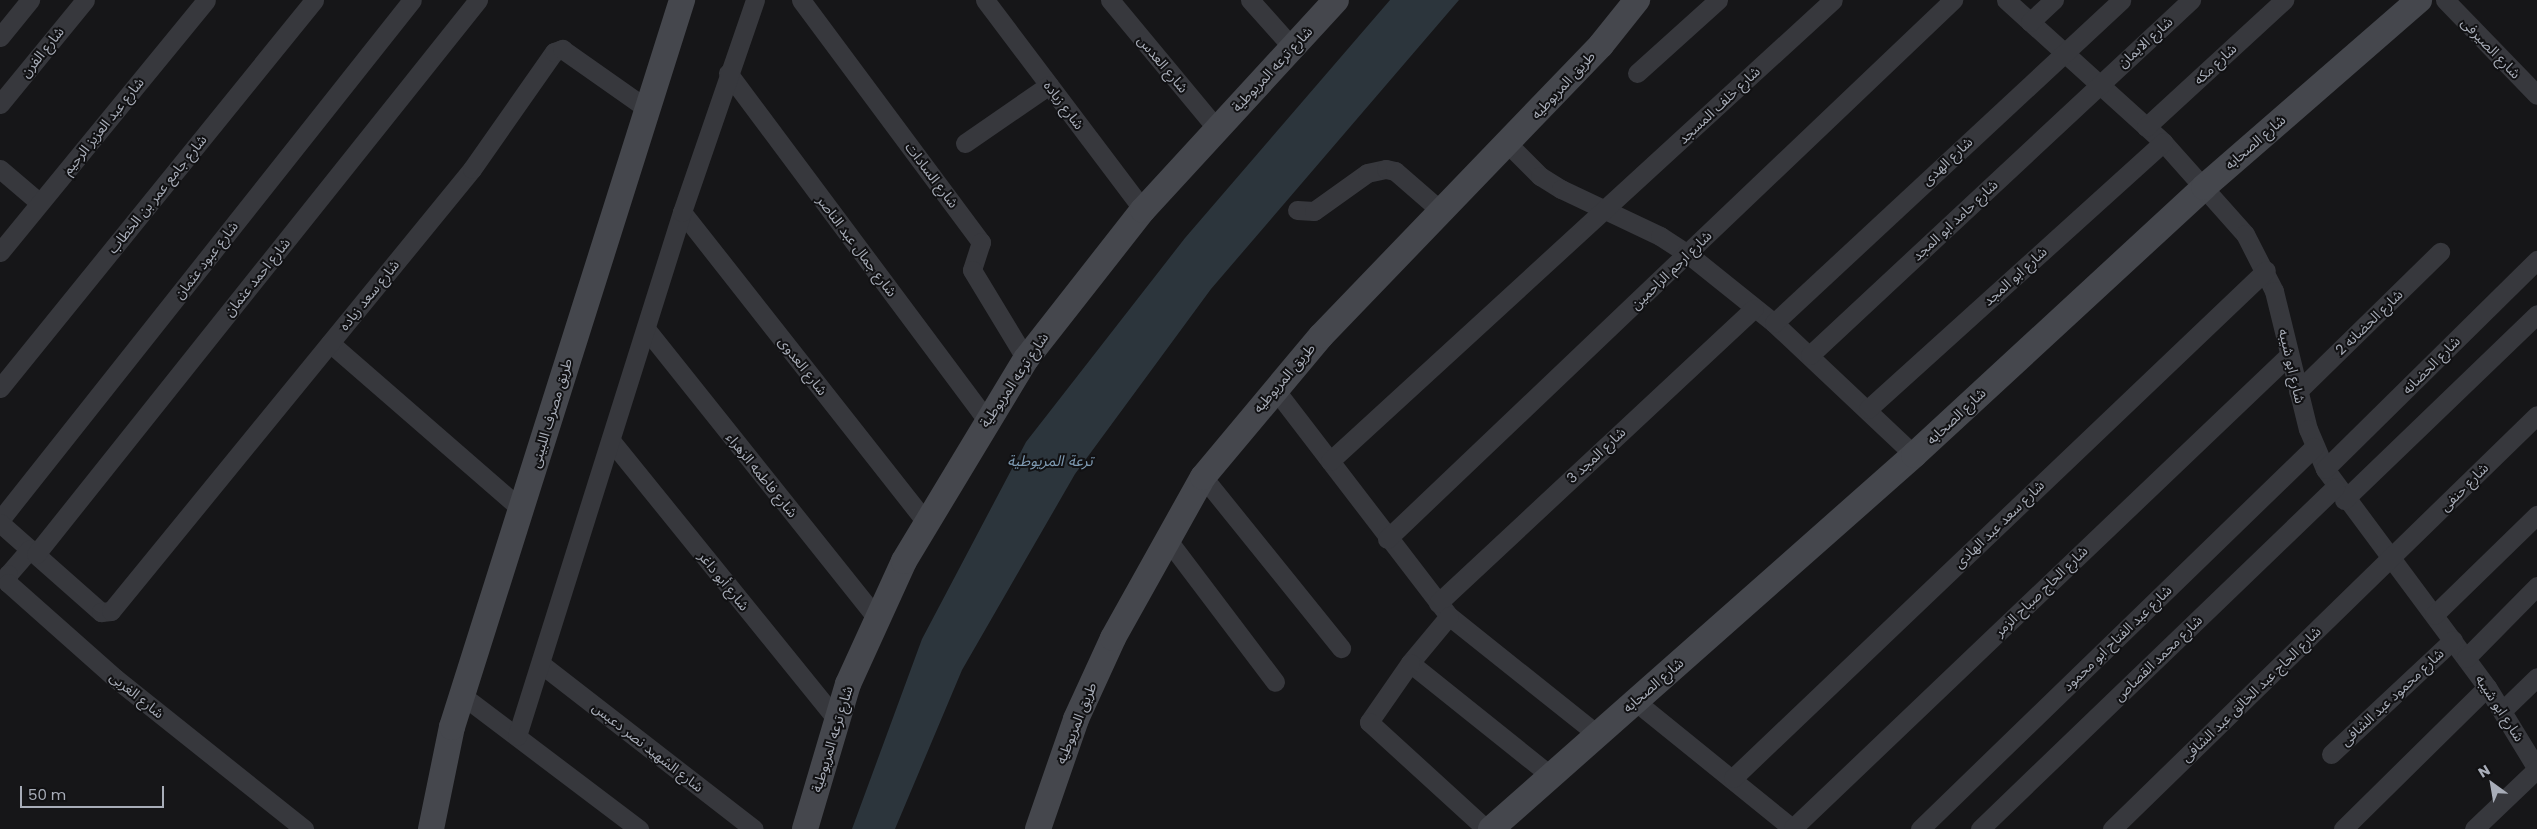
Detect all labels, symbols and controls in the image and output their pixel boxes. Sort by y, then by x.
street label: شارع الايمان [2114,13,2176,71]
street label: شارع الصيرفى [2458,14,2524,82]
street label: شارع الفرن [17,23,67,81]
street label: شارع ترعه المريوطية [1228,23,1316,115]
street label: شارع العدس [1134,32,1192,96]
street label: شارع مكه [2190,40,2240,88]
street label: طريق المريوطيه [1527,48,1599,122]
street label: شارع خلف المسجد [1675,63,1763,147]
street label: شارع عبد العزيز الرحيم [59,74,147,178]
street label: شارع زياده [1040,77,1088,133]
street label: شارع الصحابه [2221,111,2289,173]
street label: شارع جامع عمر بن الخطاب [104,131,210,257]
street label: شارع الهدى [1918,133,1976,189]
street label: شارع السادات [902,139,962,211]
street label: شارع حامد ابو المجد [1909,176,2001,264]
street label: شارع جمال عبد الناصر [814,192,900,300]
street label: شارع عبود عثمان [170,218,242,302]
street label: شارع ارحم الراحمين [1627,227,1715,313]
street label: شارع احمد عثمان [220,234,294,320]
street label: شارع ابو المجد [1980,243,2050,309]
street label: شارع سعد زياده [335,256,403,334]
street label: شارع الحضانه 2 [2332,286,2406,358]
street label: شارع ابو شيبه [2275,327,2309,405]
street label: شارع ترعه المريوطية [976,330,1052,430]
street label: شارع العدوى [775,333,831,399]
street label: شارع الحضانه [2399,333,2463,397]
street label: طريق المريوطيه [1249,340,1319,416]
street label: طريق مصرف اللبينى [526,356,576,470]
street label: شارع الصحابه [1923,384,1989,448]
street label: شارع المجد 3 [1563,423,1629,487]
street label: شارع فاطمه الزهراء [723,429,801,521]
water label: ترعة المريوطية [1007,452,1093,470]
street label: شارع حنفى [2436,459,2492,515]
street label: شارع سعد عبد الهادى [1950,477,2048,571]
street label: شارع الحاج صباح الزمر [1991,542,2091,640]
street label: شارع أبو داغر [695,548,753,614]
street label: شارع عبد الفتاح ابو محمود [2059,582,2175,694]
street label: شارع محمد القصاص [2110,612,2206,704]
street label: شارع الحاج عبد الخالق عبد الشافى [2178,623,2324,765]
street label: شارع محمود عبد الشافى [2337,645,2447,749]
street label: شارع الصحابه [1619,654,1687,716]
street label: شارع الغربى [107,668,167,722]
street label: شارع ابو شيبه [2472,671,2528,745]
street label: طريق المريوطيه [1052,680,1100,766]
street label: شارع ترعه المريوطية [808,684,856,794]
street label: شارع الشهيد نصر دعبس [589,699,707,795]
north arrow [2467,759,2517,809]
text: N [2474,760,2494,783]
scale bar [22,776,166,808]
text: 50 m [28,784,66,805]

